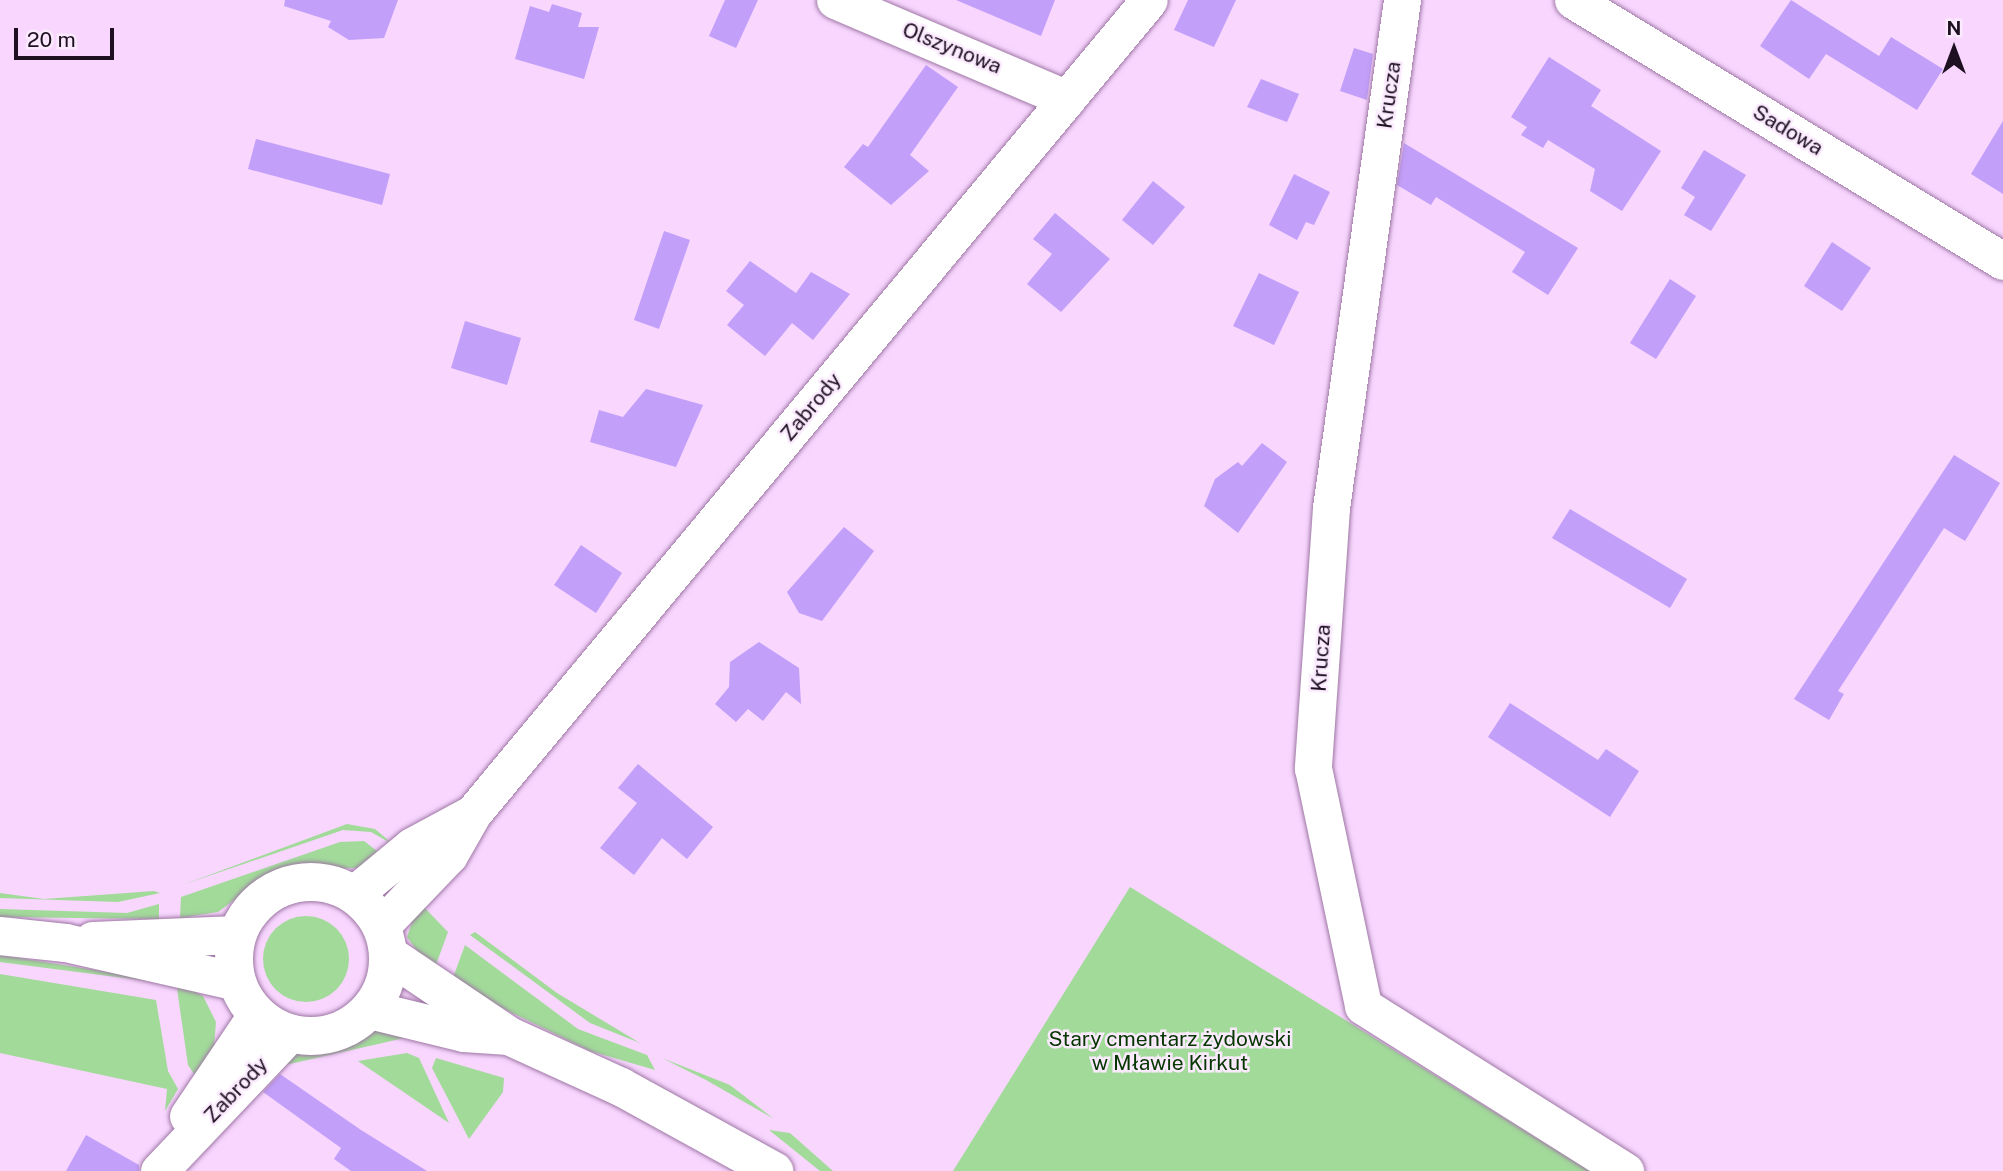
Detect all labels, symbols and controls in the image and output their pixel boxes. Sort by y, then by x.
scale bar [18,14,117,58]
north arrow [1919,14,1989,84]
street label: Olszynowa [899,17,1005,79]
text: N [1947,17,1961,39]
text: 20 m [27,27,76,52]
street label: Krucza [1372,60,1406,130]
street label: Sadowa [1748,99,1828,161]
street label: Zabrody [775,368,847,446]
street label: Krucza [1306,623,1336,693]
park label: Stary cmentarz żydowski w Mławie Kirkut [1048,1026,1292,1076]
street label: Zabrody [199,1052,273,1128]

